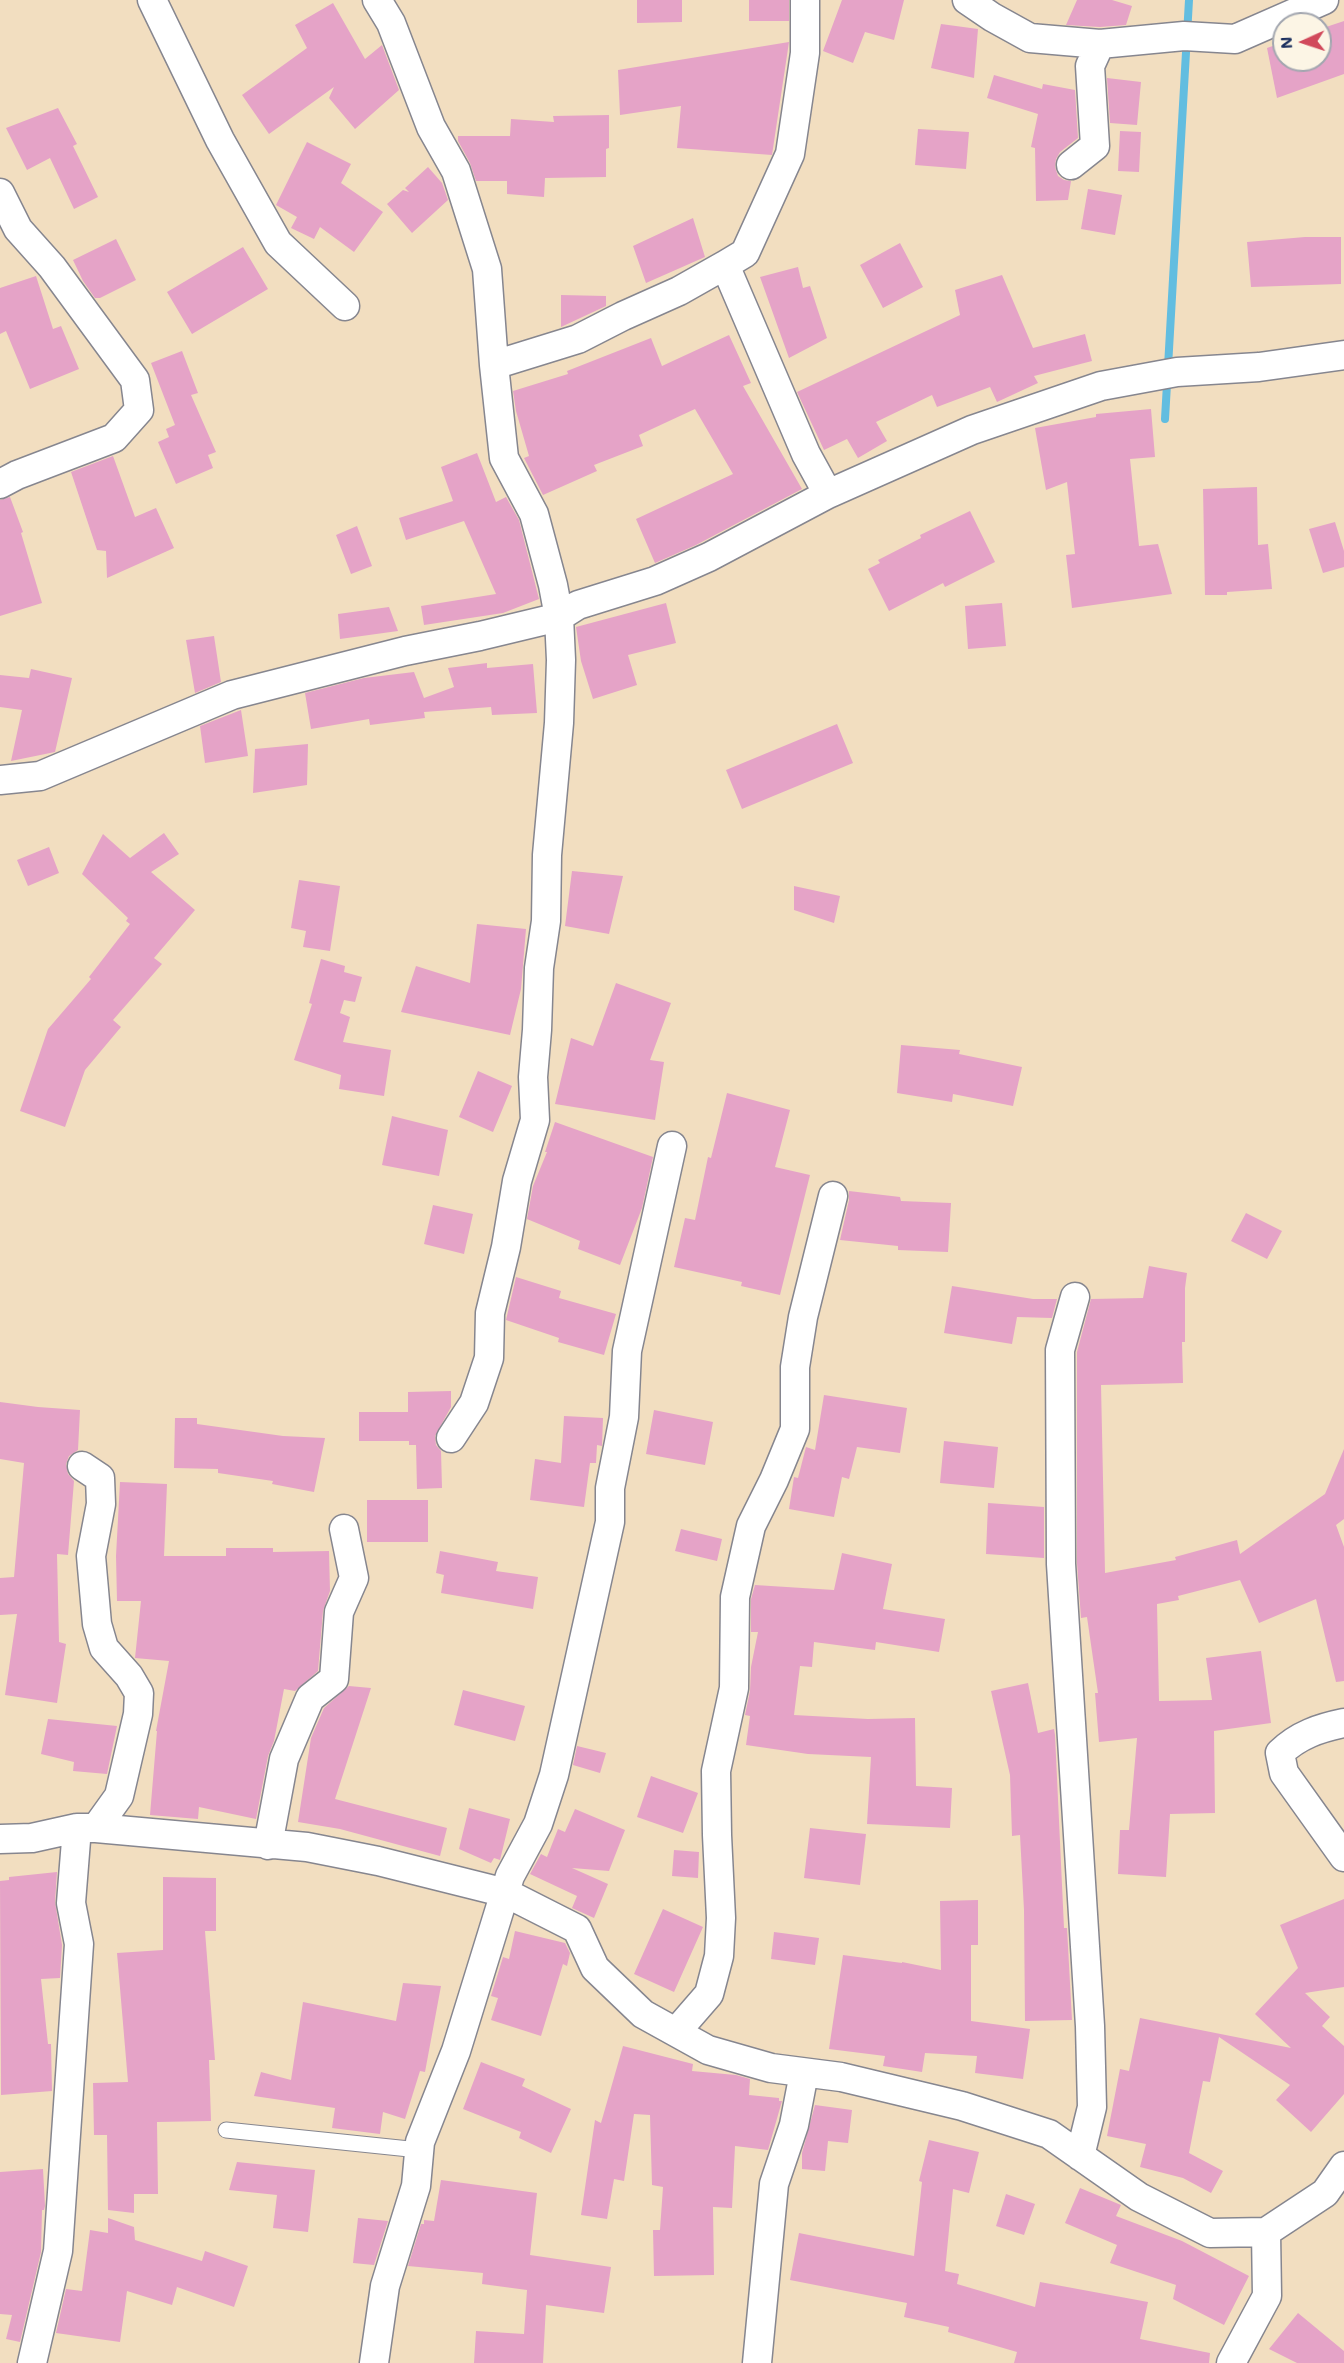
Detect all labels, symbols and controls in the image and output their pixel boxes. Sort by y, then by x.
north arrow [1272,12,1332,72]
text: N [1275,36,1296,49]

